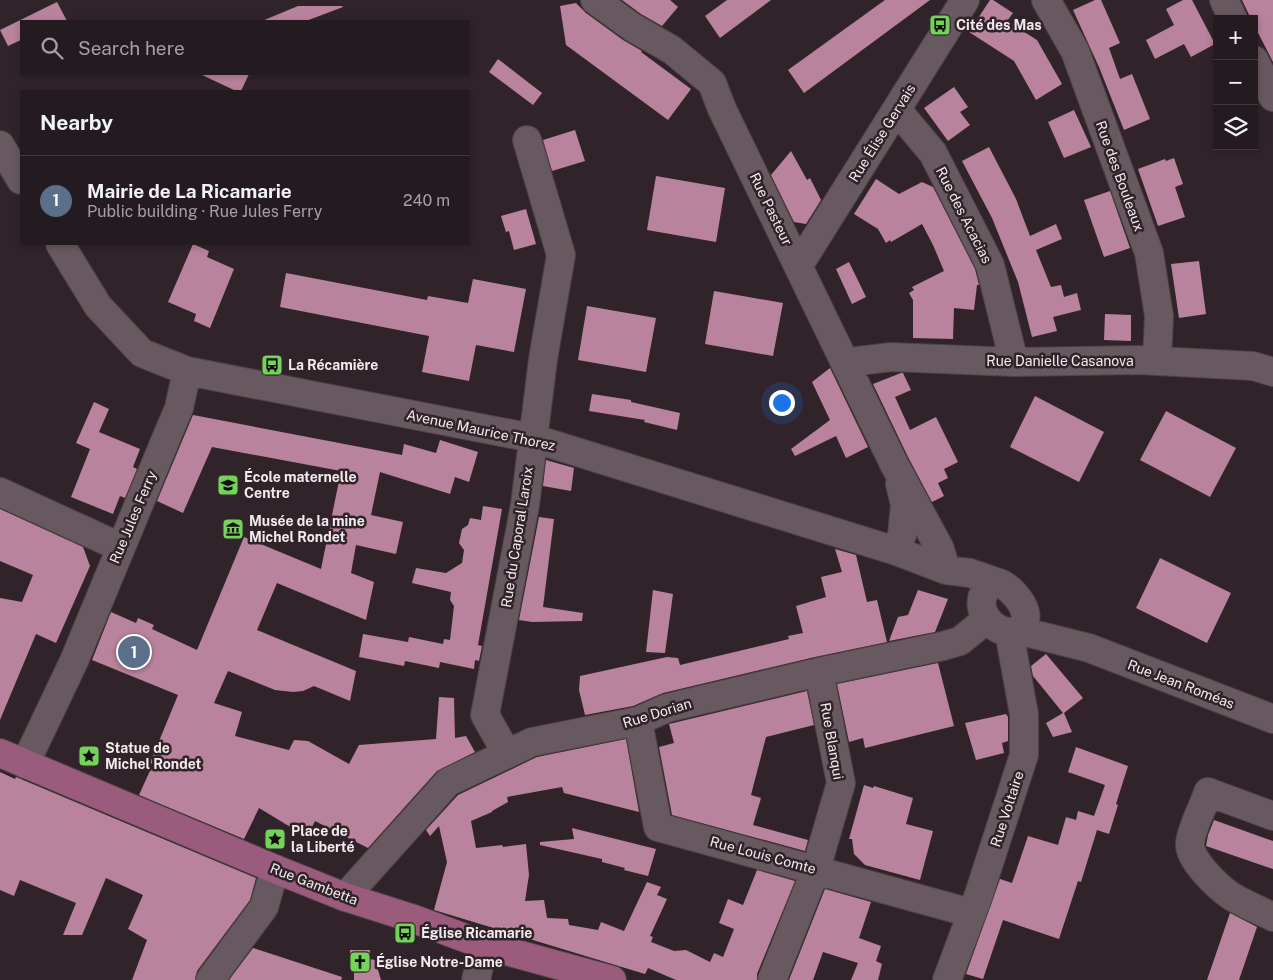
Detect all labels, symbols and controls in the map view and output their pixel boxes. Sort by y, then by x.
bus stop icon: Cité des Mas [928,13,952,37]
map controls [1213,15,1258,150]
button: + [1213,15,1258,60]
place label: Cité des Mas [956,17,1042,33]
search box [20,20,470,75]
icon: search [38,34,66,62]
text: Search here [78,37,185,59]
button: − [1213,60,1258,105]
street label: Rue Élise Gervais [845,81,919,185]
button: layers [1213,105,1258,150]
text: Nearby [40,110,113,135]
street label: Rue des Bouleaux [1093,119,1147,233]
street label: Rue des Acacias [933,164,995,266]
street label: Rue Pasteur [747,170,795,248]
text: Mairie de La Ricamarie [87,180,292,202]
text: 1 [53,191,59,210]
text: 240 m [403,191,450,210]
text: Public building · Rue Jules Ferry [87,202,322,221]
bus stop icon: La Récamière [260,353,284,377]
street label: Rue Danielle Casanova [986,353,1134,369]
place label: La Récamière [288,357,378,373]
your location [769,390,795,416]
street label: Avenue Maurice Thorez [405,406,557,454]
street label: Rue du Caporal Laroix [498,465,536,609]
street label: Rue Jules Ferry [106,468,160,566]
place label: École maternelle Centre [244,468,357,501]
school or university icon: École maternelle Centre [216,473,240,497]
place label: Musée de la mine Michel Rondet [249,513,365,545]
museum icon: Musée de la mine Michel Rondet [221,517,245,541]
pin: 1 [118,633,150,671]
street label: Rue Jean Roméas [1125,656,1237,712]
street label: Rue Dorian [621,695,693,731]
street label: Rue Blanqui [817,701,847,781]
place label: Statue de Michel Rondet [105,740,202,772]
place icon: Statue de Michel Rondet [77,744,101,768]
street label: Rue Voltaire [987,769,1027,849]
place label: Place de la Liberté [291,823,354,855]
place icon: Place de la Liberté [263,827,287,851]
street label: Rue Louis Comte [708,833,818,877]
street label: Rue Gambetta [268,860,360,908]
bus stop icon: Église Ricamarie [393,921,417,945]
place label: Église Ricamarie [421,924,532,941]
church icon: Église Notre-Dame [348,950,372,974]
place label: Église Notre-Dame [376,953,503,970]

